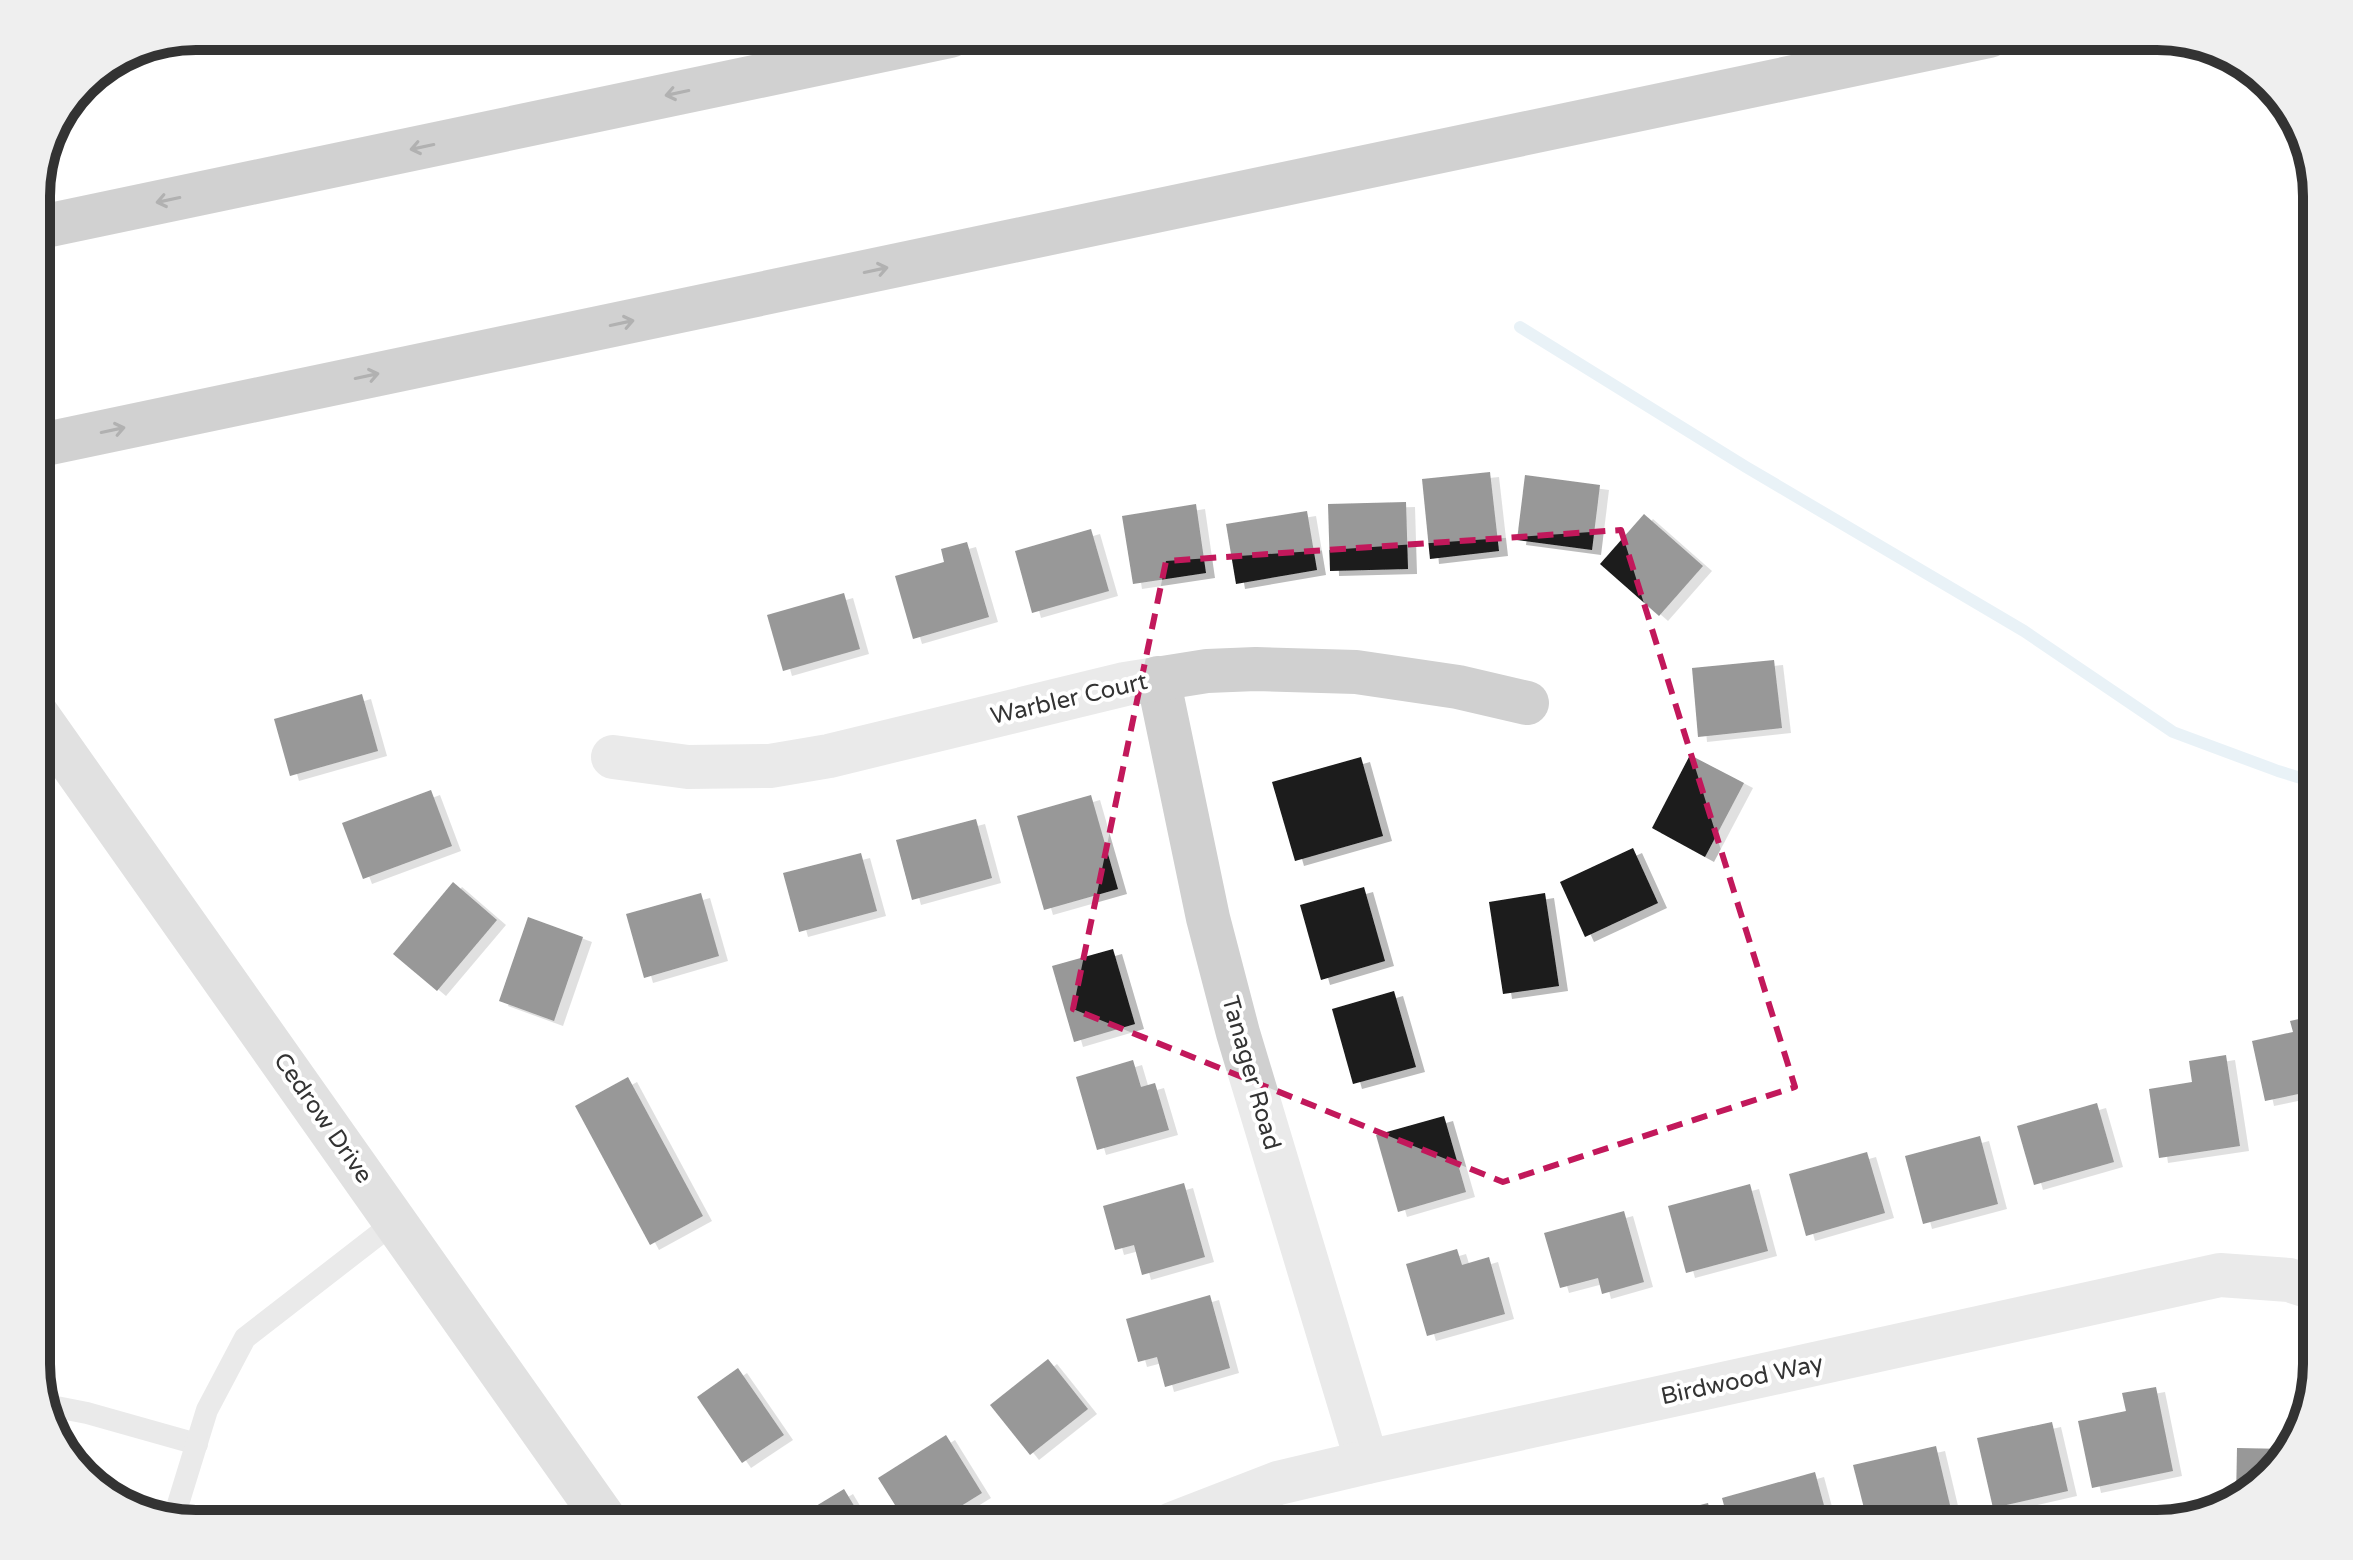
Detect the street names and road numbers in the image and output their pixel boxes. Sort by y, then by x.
street label: Warbler Court [988,667,1150,731]
street label: Tanager Road [1215,993,1287,1153]
street label: Cedrow Drive [267,1047,379,1189]
street label: Birdwood Way [1658,1349,1826,1411]

